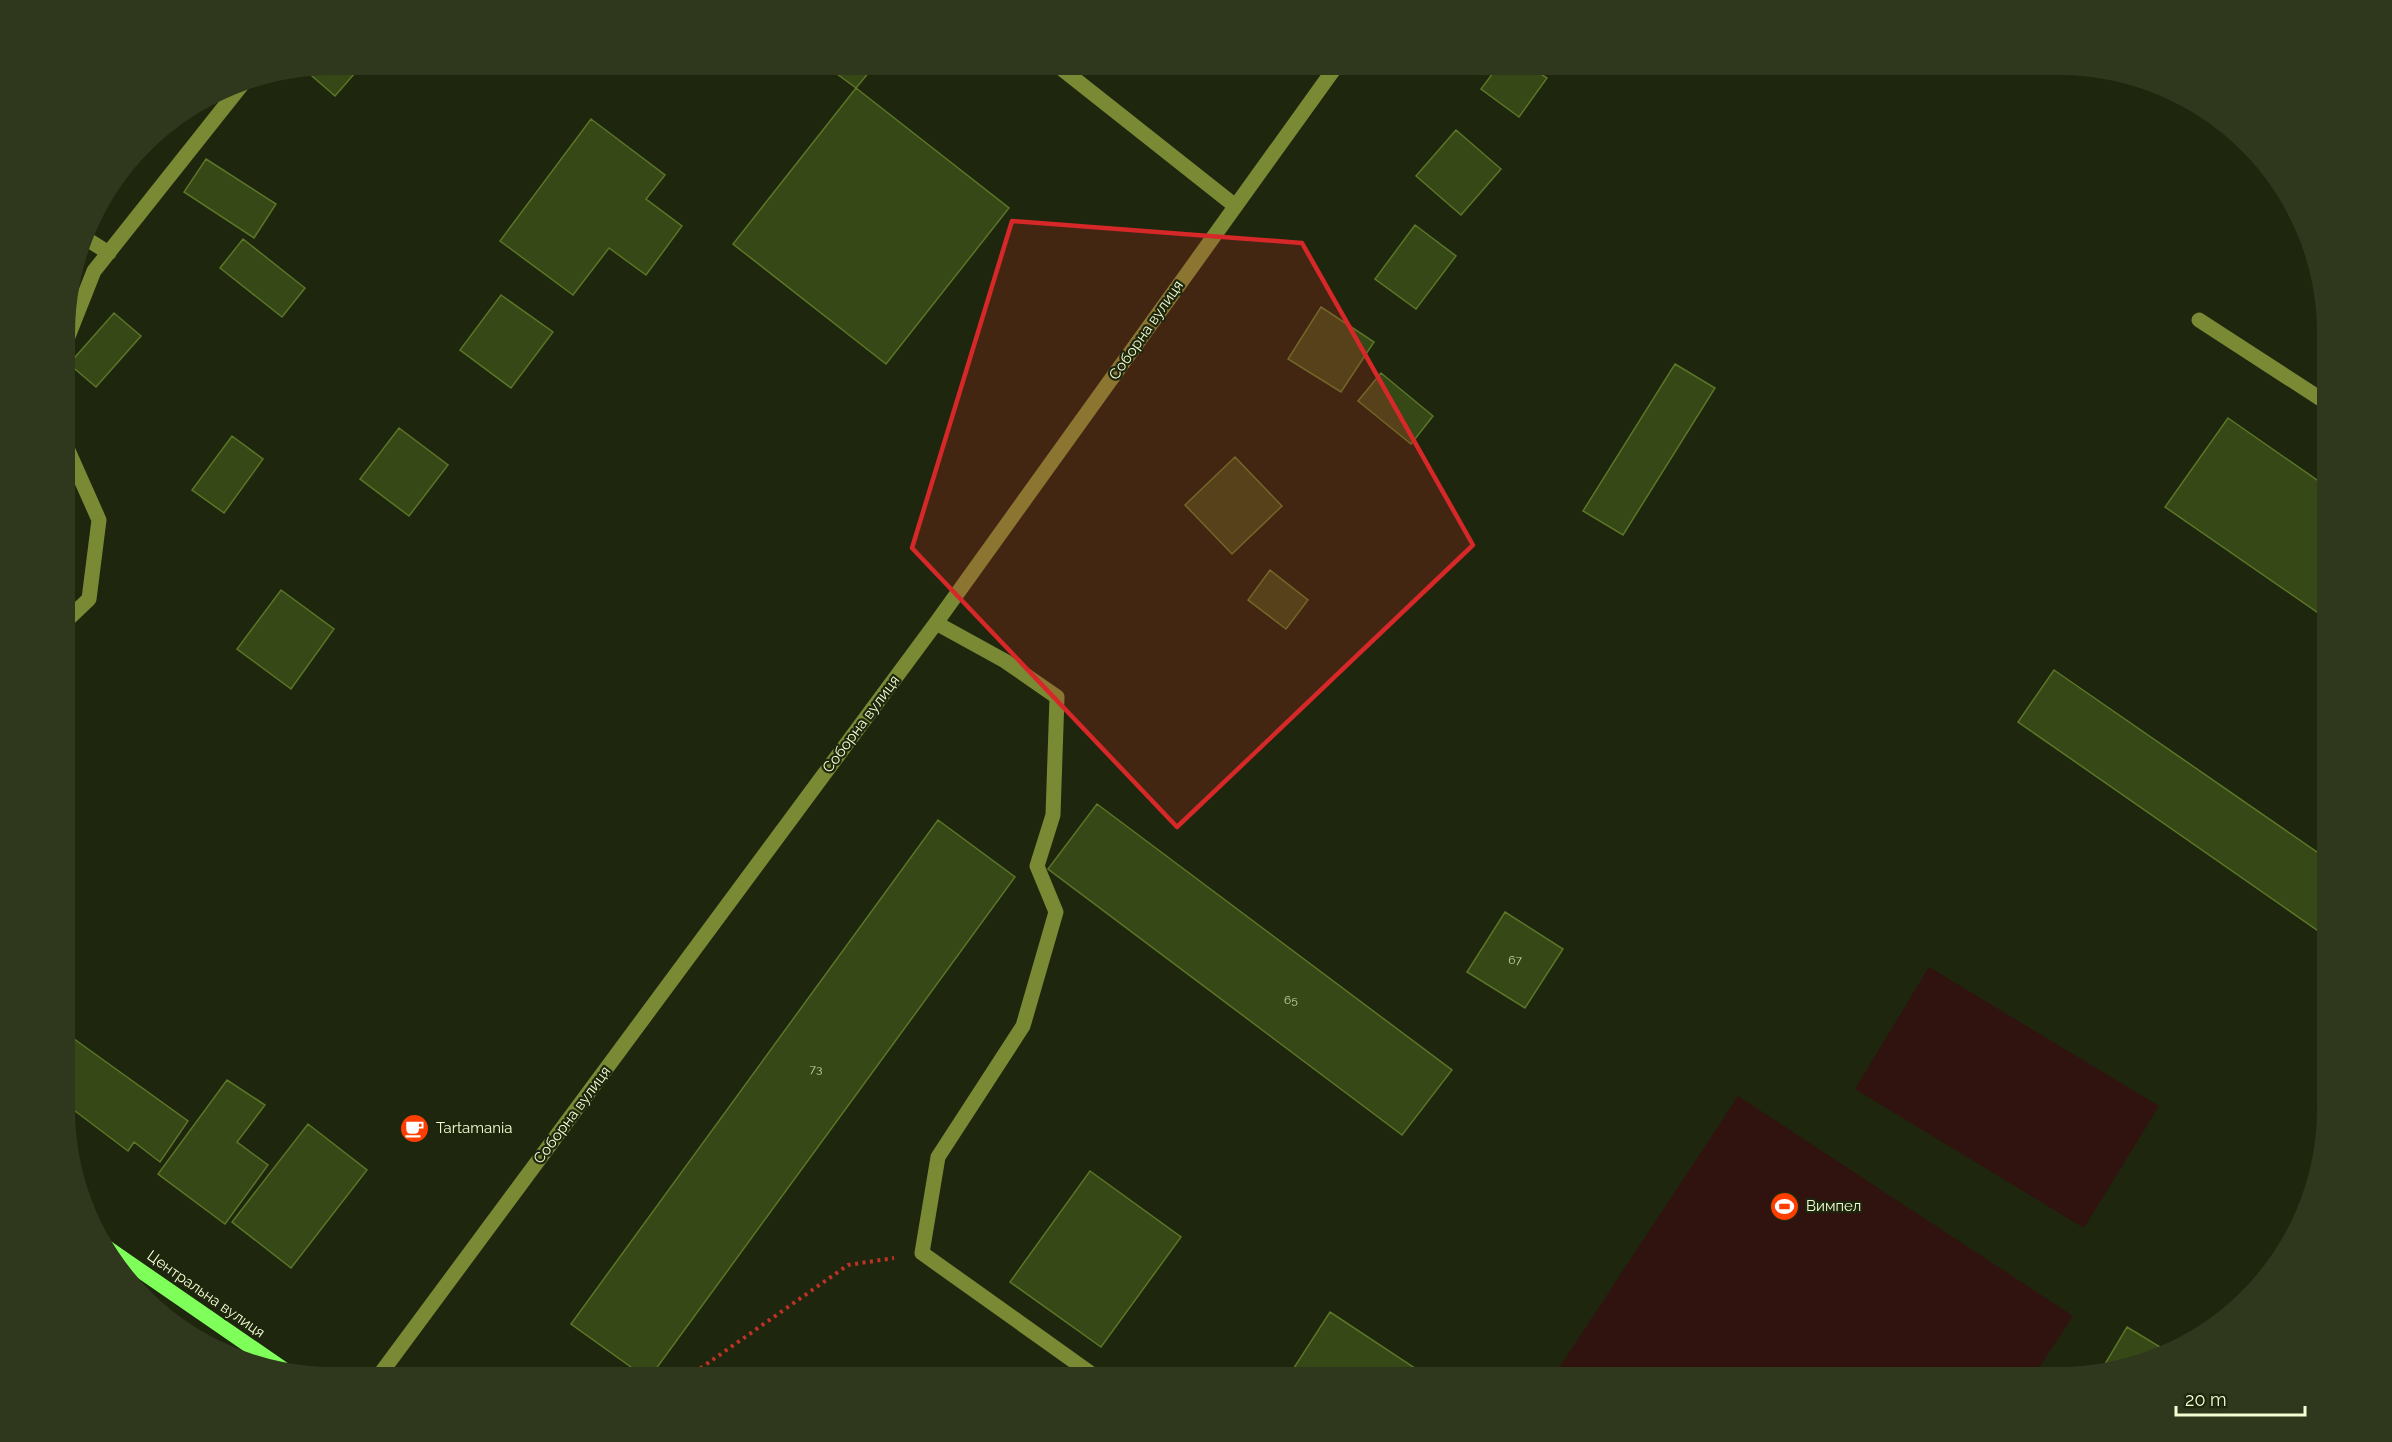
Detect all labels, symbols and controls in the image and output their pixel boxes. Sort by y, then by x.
street label: Соборна вулиця [1105,277,1187,383]
street label: Соборна вулиця [819,672,903,776]
house number: 67 [1508,953,1522,967]
house number: 65 [1284,993,1298,1007]
house number: 73 [810,1062,822,1076]
street label: Соборна вулиця [530,1063,614,1167]
cafe icon: Tartamania [399,1112,431,1144]
place label: Tartamania [436,1119,512,1137]
sports icon: Вимпел [1769,1190,1801,1222]
place label: Вимпел [1806,1197,1861,1215]
street label: Центральна вулиця [144,1247,268,1341]
scale bar [2176,1379,2305,1417]
text: 20 m [2185,1389,2227,1410]

